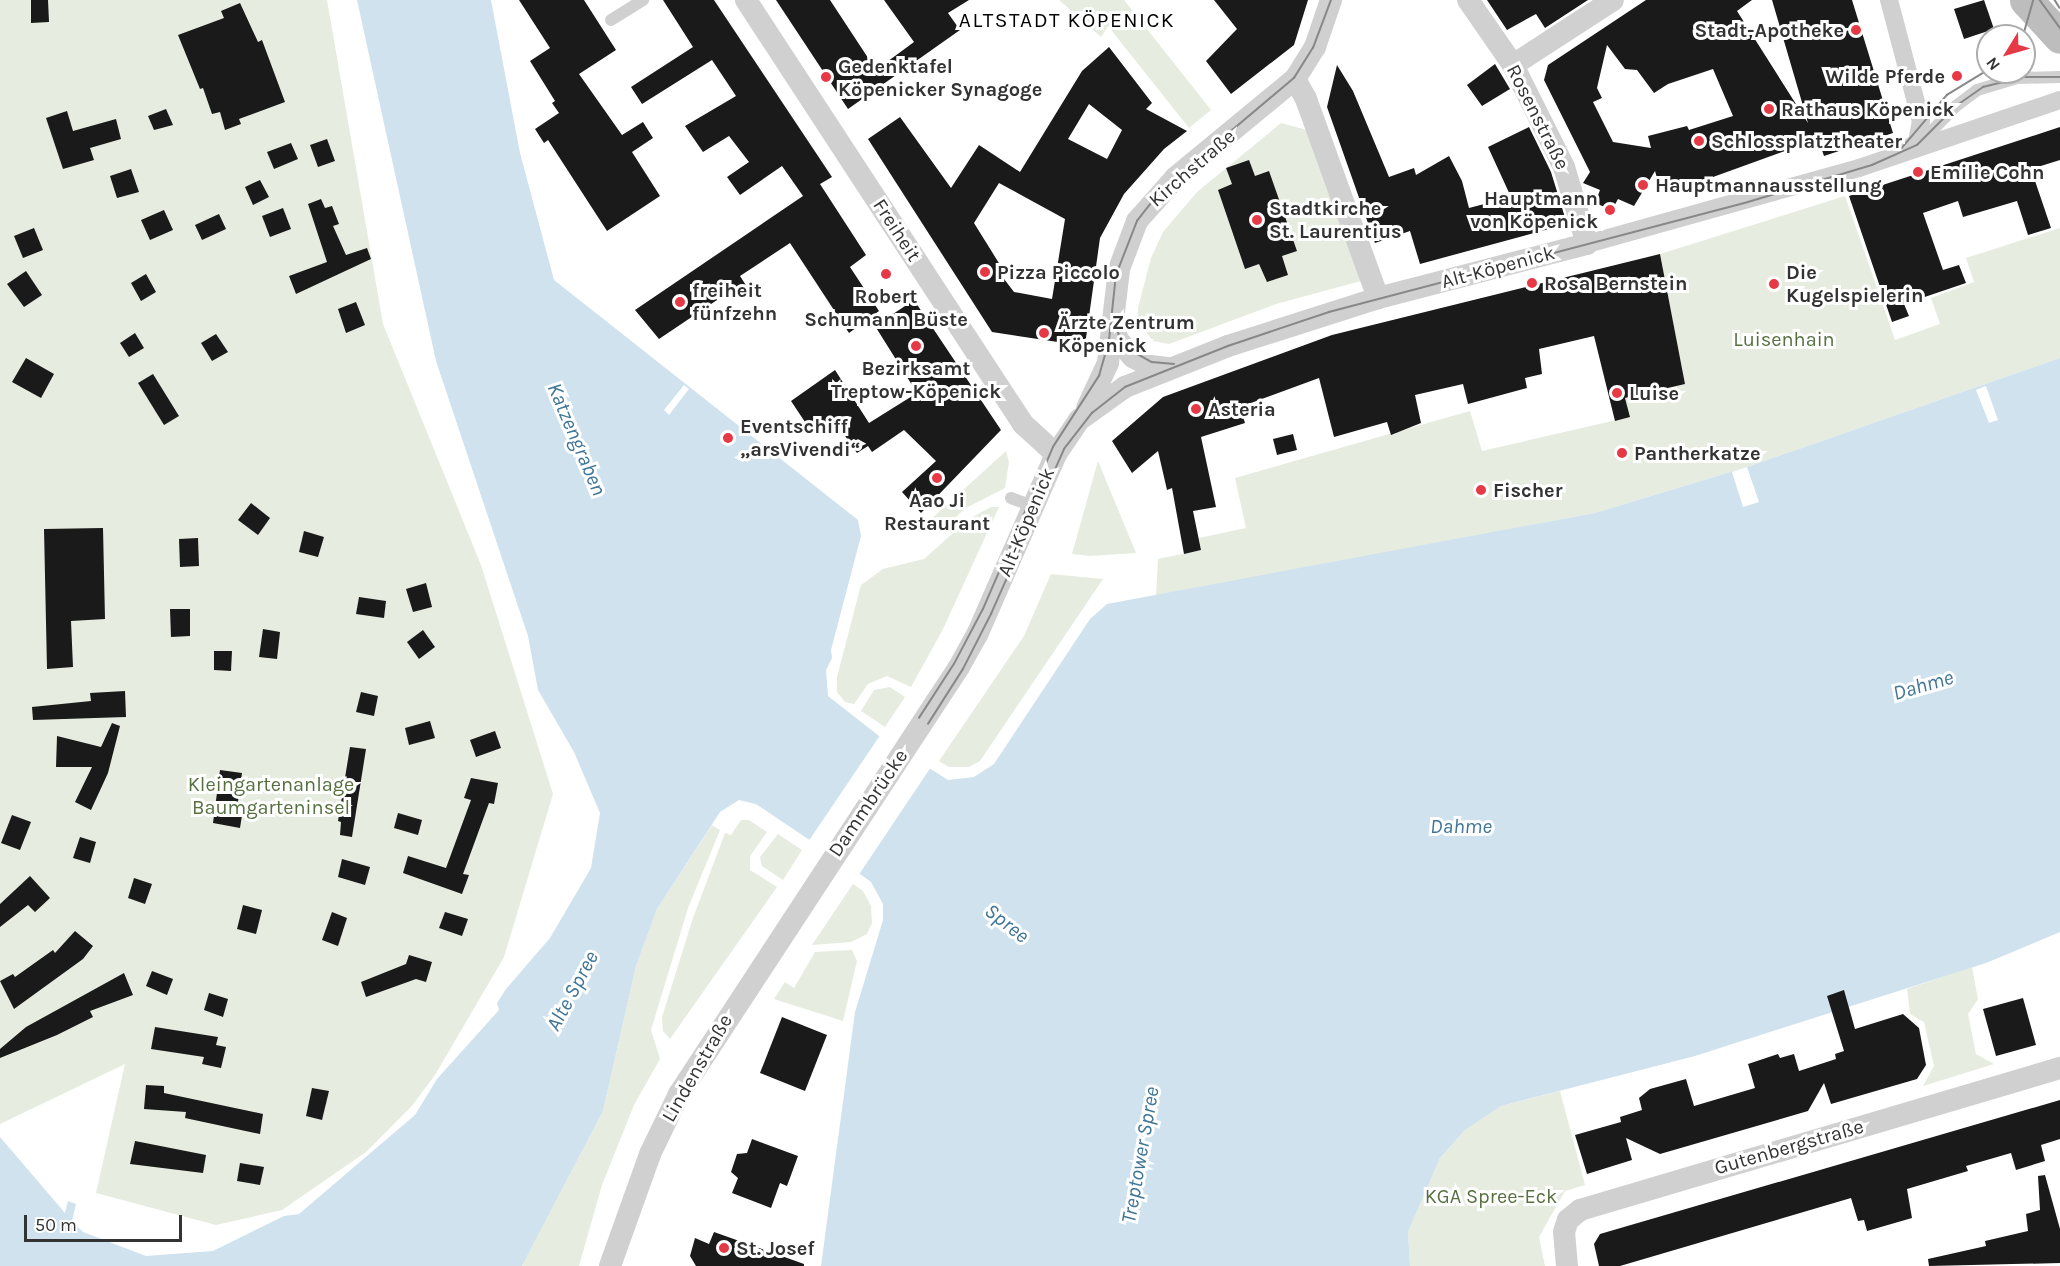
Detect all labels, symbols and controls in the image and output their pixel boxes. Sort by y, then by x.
district label: ALTSTADT KÖPENICK [959,7,1175,33]
place label: Stadt-Apotheke [1695,18,1844,42]
marker: Stadt-Apotheke [1849,23,1863,37]
north arrow [1976,24,2036,84]
place label: Gedenktafel Köpenicker Synagoge [838,54,1042,101]
text: N [1982,54,2004,74]
street label: Rosenstraße [1501,60,1575,174]
place label: Wilde Pferde [1825,64,1945,88]
marker: Wilde Pferde [1950,69,1964,83]
marker: Gedenktafel Köpenicker Synagoge [819,70,833,84]
place label: Rathaus Köpenick [1781,97,1954,121]
marker: Rathaus Köpenick [1762,102,1776,116]
street label: Kirchstraße [1144,124,1240,212]
place label: Schlossplatztheater [1711,129,1902,153]
marker: Schlossplatztheater [1692,134,1706,148]
place label: Emilie Cohn [1930,160,2044,184]
marker: Emilie Cohn [1911,165,1925,179]
place label: Hauptmannausstellung [1655,173,1882,197]
marker: Hauptmannausstellung [1636,178,1650,192]
place label: Hauptmann von Köpenick [1470,186,1598,233]
street label: Freiheit [868,194,926,266]
place label: Stadtkirche St. Laurentius [1269,196,1402,243]
marker: Hauptmann von Köpenick [1603,203,1617,217]
marker: Stadtkirche St. Laurentius [1250,213,1264,227]
street label: Alt-Köpenick [1439,240,1557,294]
place label: Pizza Piccolo [997,260,1120,284]
place label: Die Kugelspielerin [1786,260,1923,307]
marker: Pizza Piccolo [978,265,992,279]
marker: Robert Schumann Büste [879,267,893,281]
place label: Rosa Bernstein [1544,271,1687,295]
marker: Rosa Bernstein [1525,276,1539,290]
marker: Die Kugelspielerin [1767,277,1781,291]
place label: freiheit fünfzehn [692,278,777,325]
place label: Robert Schumann Büste [804,284,968,331]
marker: freiheit fünfzehn [673,295,687,309]
place label: Ärzte Zentrum Köpenick [1058,310,1195,357]
marker: Ärzte Zentrum Köpenick [1035,324,1053,342]
park label: Luisenhain [1733,327,1835,351]
marker: Bezirksamt Treptow-Köpenick [909,339,923,353]
place label: Bezirksamt Treptow-Köpenick [831,356,1001,403]
water label: Katzengraben [542,379,612,499]
place label: Luise [1629,381,1679,405]
marker: Luise [1610,386,1624,400]
place label: Asteria [1208,397,1276,421]
marker: Asteria [1189,402,1203,416]
place label: Eventschiff „arsVivendi“ [740,414,860,461]
marker: Eventschiff „arsVivendi“ [721,431,735,445]
place label: Pantherkatze [1634,441,1760,465]
marker: Pantherkatze [1615,446,1629,460]
street label: Alt-Köpenick [992,464,1060,580]
marker: Aao Ji Restaurant [930,471,944,485]
place label: Fischer [1493,478,1563,502]
marker: Fischer [1474,483,1488,497]
place label: Aao Ji Restaurant [884,488,990,535]
water label: Dahme [1890,664,1956,706]
street label: Dammbrücke [823,745,913,861]
park label: Kleingartenanlage Baumgarteninsel [188,772,354,819]
water label: Dahme [1430,813,1492,839]
water label: Spree [980,898,1034,948]
water label: Alte Spree [541,947,603,1035]
street label: Lindenstraße [657,1010,737,1126]
water label: Treptower Spree [1116,1085,1164,1225]
street label: Gutenbergstraße [1712,1114,1866,1180]
park label: KGA Spree-Eck [1425,1184,1557,1208]
scale bar [27,1203,184,1241]
text: 50 m [35,1214,77,1236]
place label: St. Josef [736,1236,815,1260]
marker: St. Josef [717,1241,731,1255]

